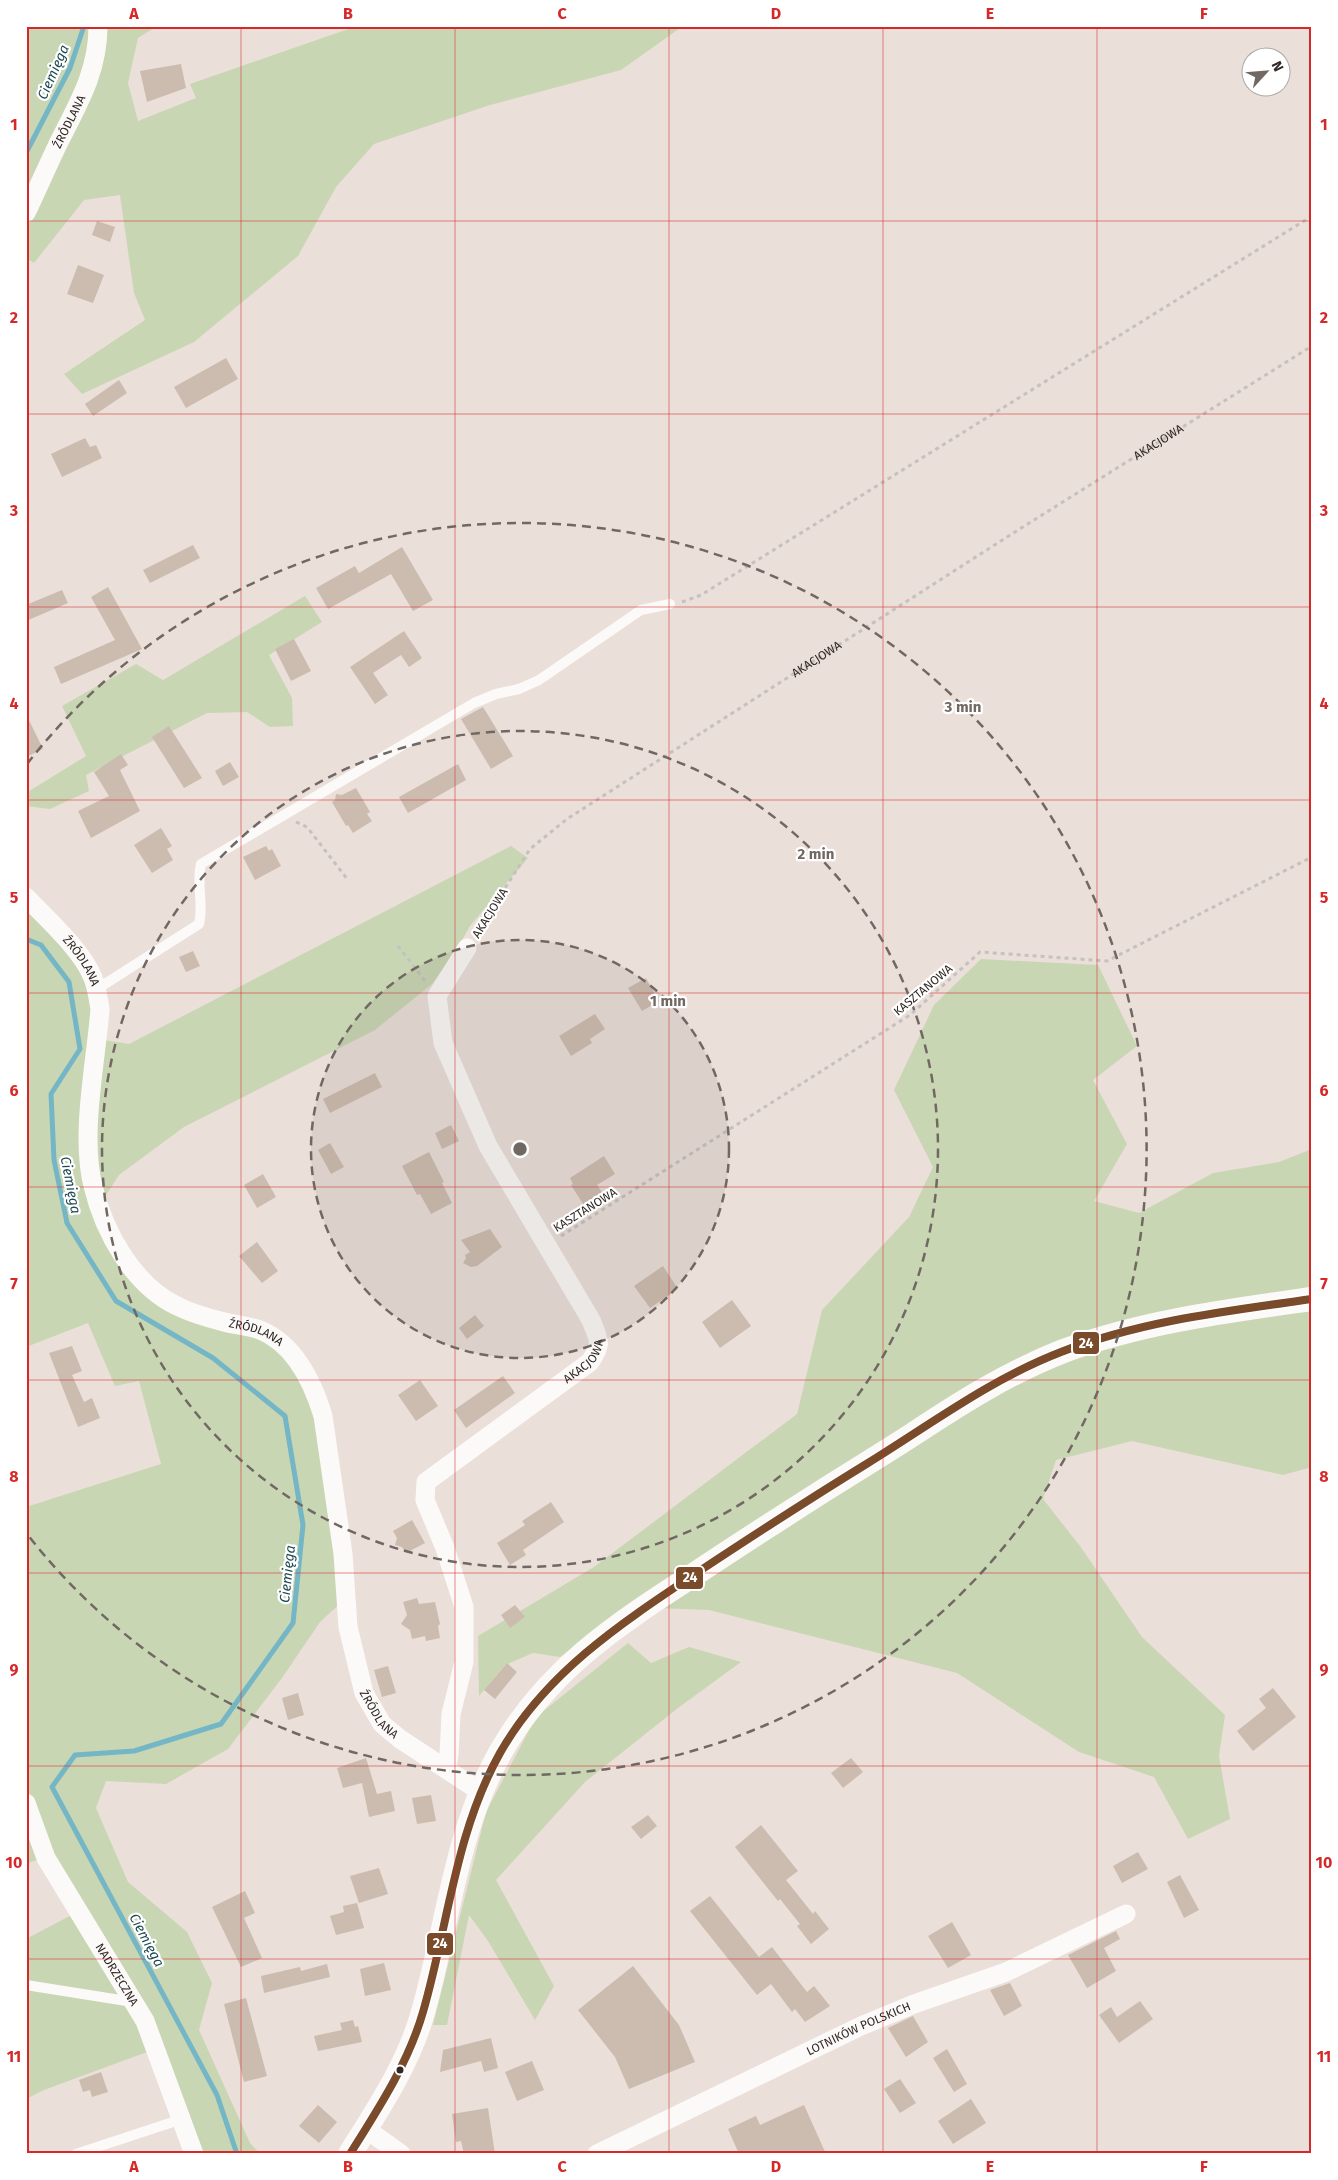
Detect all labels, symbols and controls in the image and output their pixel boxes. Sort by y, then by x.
text: A [128,4,139,23]
text: B [343,4,353,23]
text: C [557,4,567,23]
text: D [771,4,781,23]
text: E [986,4,994,23]
text: F [1200,4,1208,23]
water label: Ciemięga [34,42,73,102]
north arrow [1240,48,1290,98]
text: N [1268,59,1287,74]
street label: ŹRÓDLANA [49,93,88,150]
text: 1 [10,115,18,134]
text: 1 [1320,115,1328,134]
text: 2 [10,308,18,327]
text: 2 [1320,308,1328,327]
street label: AKACJOWA [1131,421,1186,463]
text: 3 [9,501,18,520]
text: 3 [1319,501,1328,520]
street label: AKACJOWA [789,638,844,680]
text: 4 [9,694,19,713]
text: 4 [1319,694,1329,713]
text: 3 min [944,698,981,716]
text: 2 min [798,845,834,863]
street label: AKACJOWA [469,885,511,940]
text: 5 [10,888,19,907]
text: 5 [1320,888,1329,907]
street label: ŹRÓDLANA [60,932,102,988]
street label: KASZTANOWA [891,961,955,1019]
text: 1 min [650,992,686,1010]
text: 6 [9,1081,19,1100]
text: 6 [1319,1081,1329,1100]
centre of rings [511,1140,529,1158]
water label: Ciemięga [57,1155,84,1215]
street label: KASZTANOWA [551,1185,619,1235]
text: 7 [10,1274,18,1293]
text: 7 [1320,1274,1328,1293]
street label: ŹRÓDLANA [228,1315,286,1349]
line badge: 24 [1072,1331,1100,1355]
text: 24 [1079,1335,1093,1352]
street label: AKACJOWA [561,1339,605,1386]
text: 8 [9,1467,19,1486]
text: 8 [1319,1467,1329,1486]
water label: Ciemięga [276,1544,299,1604]
line badge: 24 [675,1566,704,1590]
text: 24 [683,1569,697,1586]
text: 9 [10,1660,19,1679]
text: 9 [1320,1660,1329,1679]
street label: ŹRÓDLANA [357,1687,401,1742]
text: 10 [6,1853,22,1872]
text: 10 [1316,1853,1332,1872]
water label: Ciemięga [125,1911,168,1970]
line badge: 24 [426,1932,454,1956]
text: 24 [433,1935,447,1952]
street label: NADRZECZNA [93,1941,141,2009]
street label: LOTNIKÓW POLSKICH [804,1999,913,2058]
text: 11 [7,2047,21,2066]
text: 11 [1317,2047,1331,2066]
unlabelled marker [395,2065,405,2075]
text: A [128,2157,139,2176]
text: B [343,2157,353,2176]
text: C [557,2157,567,2176]
text: D [771,2157,781,2176]
text: E [986,2157,994,2176]
text: F [1200,2157,1208,2176]

